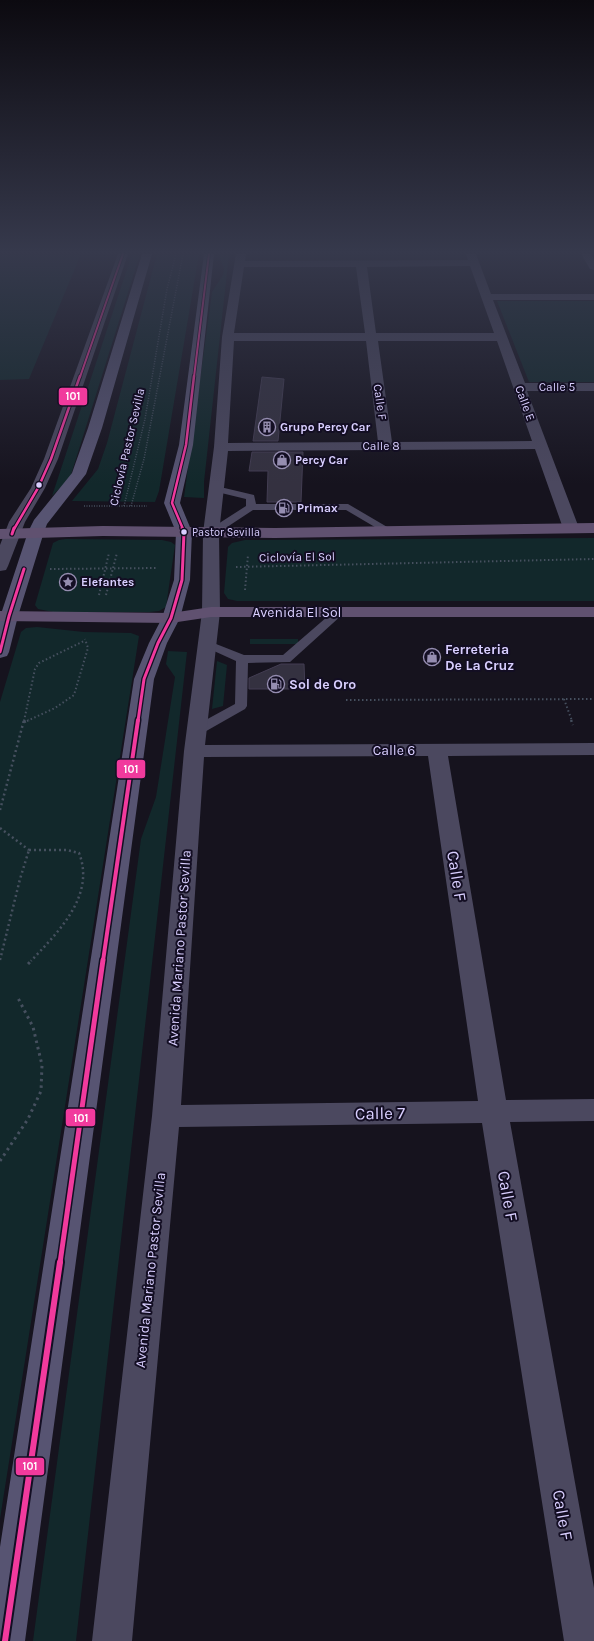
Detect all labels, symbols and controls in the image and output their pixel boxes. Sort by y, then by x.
street label: Calle 5 [539,380,575,394]
street label: Calle F [371,383,389,421]
street label: Calle E [512,383,538,423]
line badge: 101 [58,387,88,406]
street label: Ciclovía Pastor Sevilla [107,387,147,507]
text: 101 [66,390,80,403]
building icon: Grupo Percy Car [257,417,277,437]
place label: Grupo Percy Car [280,420,371,434]
street label: Calle 8 [362,439,400,453]
shop icon: Percy Car [272,450,292,470]
place label: Percy Car [295,453,348,467]
unlabelled marker [34,480,44,490]
fuel station icon: Primax [274,498,294,518]
place label: Primax [297,501,338,515]
place label: Pastor Sevilla [192,526,260,539]
marker: Pastor Sevilla [179,527,189,537]
street label: Ciclovía El Sol [259,549,335,565]
place icon: Elefantes [58,572,78,592]
place label: Elefantes [81,575,134,589]
street label: Avenida El Sol [252,604,342,621]
place label: Ferreteria De La Cruz [445,641,514,674]
shop icon: Ferreteria De La Cruz [422,647,442,667]
fuel station icon: Sol de Oro [266,674,286,694]
place label: Sol de Oro [289,676,356,693]
street label: Calle 6 [373,742,415,759]
line badge: 101 [116,759,146,779]
text: 101 [124,763,138,776]
street label: Calle F [443,849,471,903]
street label: Avenida Mariano Pastor Sevilla [164,850,195,1047]
street label: Calle 7 [355,1103,405,1123]
line badge: 101 [65,1108,96,1127]
text: 101 [74,1112,88,1125]
street label: Calle F [494,1169,522,1223]
street label: Avenida Mariano Pastor Sevilla [132,1172,169,1369]
line badge: 101 [15,1457,45,1476]
text: 101 [23,1460,37,1473]
street label: Calle F [549,1488,577,1542]

